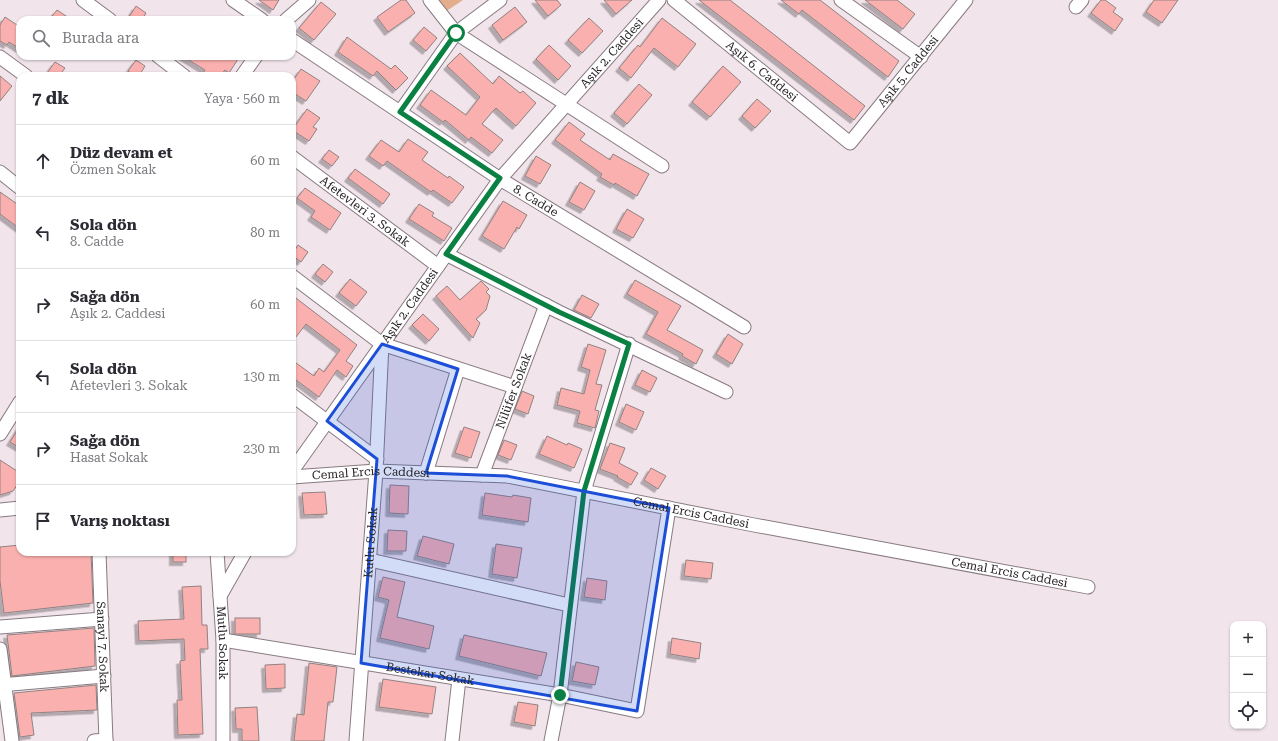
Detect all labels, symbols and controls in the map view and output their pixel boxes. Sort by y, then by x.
street label: Aşık 2. Caddesi [577,15,647,91]
search box [16,16,296,60]
route start [447,24,465,42]
icon: search [30,27,52,49]
text: Burada ara [62,29,139,47]
street label: Aşık 5. Caddesi [875,33,941,110]
street label: Aşık 6. Caddesi [723,38,800,105]
text: 7 dk [32,88,69,108]
text: Yaya · 560 m [204,91,280,106]
text: Düz devam et [70,144,173,162]
icon: ahead [32,150,54,172]
text: 60 m [250,153,280,168]
text: Özmen Sokak [70,162,156,177]
street label: Afetevleri 3. Sokak [317,173,413,250]
street label: 8. Cadde [511,182,561,220]
text: Sola dön [70,216,137,234]
icon: left [32,222,54,244]
text: 80 m [250,225,280,240]
text: 8. Cadde [70,234,124,249]
street label: Aşık 2. Caddesi [379,266,441,346]
text: Sağa dön [70,288,140,306]
icon: right [32,294,54,316]
text: 60 m [250,297,280,312]
text: Aşık 2. Caddesi [70,306,165,321]
street label: Nilüfer Sokak [493,350,535,431]
text: Sola dön [70,360,137,378]
icon: left [32,366,54,388]
text: 130 m [243,369,280,384]
text: Afetevleri 3. Sokak [70,378,188,393]
text: Sağa dön [70,432,140,450]
icon: right [32,438,54,460]
text: 230 m [243,441,280,456]
text: Hasat Sokak [70,450,148,465]
street label: Cemal Ercis Caddesi [311,464,430,483]
street label: Cemal Ercis Caddesi [632,494,750,531]
street label: Kutlu Sokak [361,506,380,578]
icon: arrive [32,510,54,532]
text: Varış noktası [70,512,170,530]
street label: Cemal Ercis Caddesi [950,555,1069,590]
street label: Sanayi 7. Sokak [94,601,111,693]
street label: Mutlu Sokak [214,605,230,680]
map controls [1230,621,1266,729]
button: + [1230,621,1266,657]
button: − [1230,657,1266,693]
street label: Bestekar Sokak [385,660,476,688]
route end [551,686,569,704]
button: locate [1230,693,1266,729]

